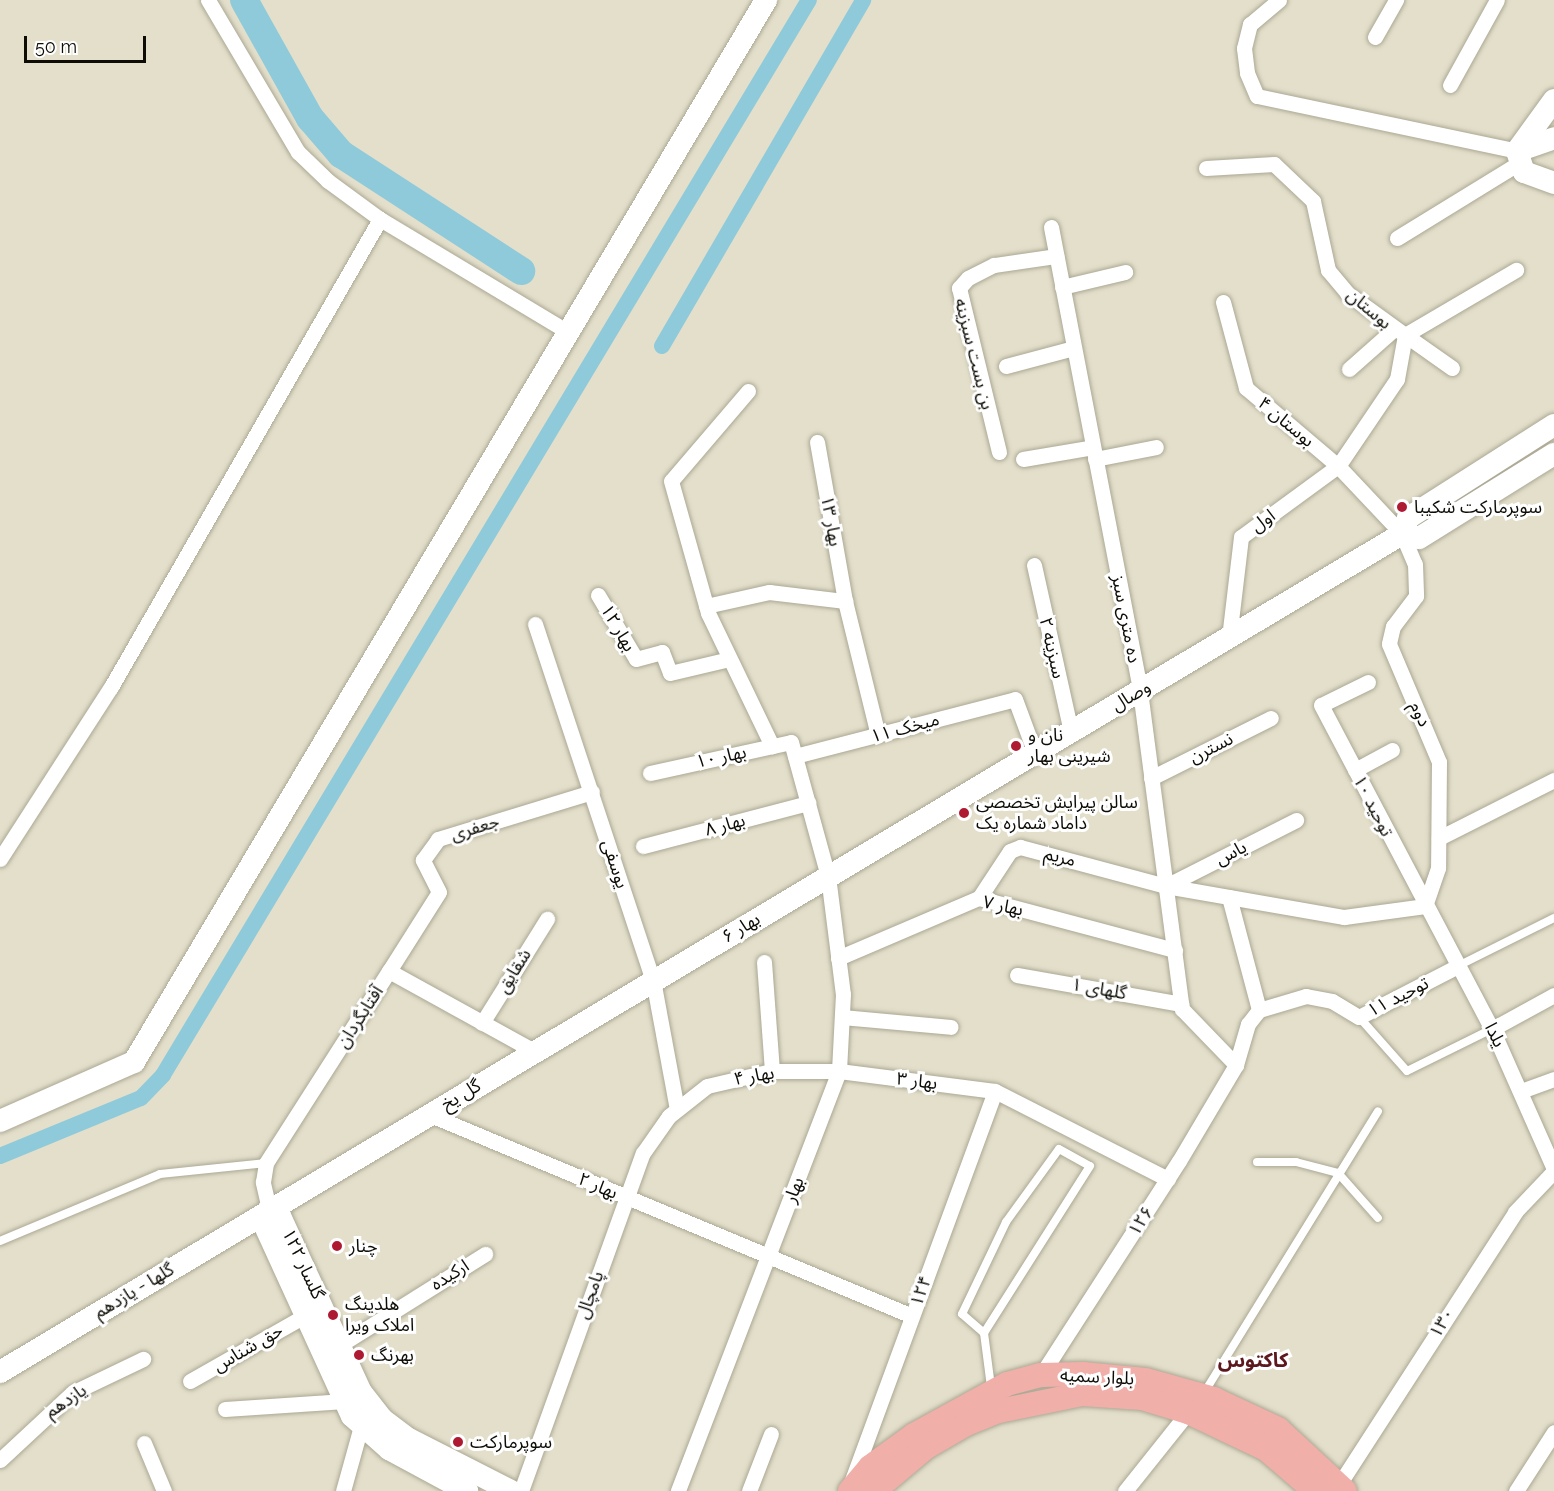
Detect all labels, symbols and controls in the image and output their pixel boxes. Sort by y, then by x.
scale bar [27,24,148,62]
text: 50 m [35,36,77,57]
street label: بوستان [1342,284,1396,334]
street label: بن بست سبزینه [950,296,998,412]
street label: بوستان ۴ [1254,392,1318,452]
street label: بهار ۱۳ [816,494,846,548]
place label: سوپرمارکت شکیبا [1414,496,1542,518]
marker: سوپرمارکت شکیبا [1395,500,1409,514]
street label: اول [1247,505,1279,537]
street label: ده متری سبز [1107,573,1145,665]
street label: بهار ۱۲ [596,601,640,655]
street label: سبزینه ۲ [1034,615,1070,681]
street label: وصال [1107,676,1155,716]
street label: دوم [1405,698,1435,730]
street label: میخک ۱۱ [868,708,942,748]
place label: نان و شیرینی بهار [1028,725,1111,768]
street label: نسترن [1185,728,1237,768]
marker: نان و شیرینی بهار [1009,739,1023,753]
street label: بهار ۱۰ [694,741,748,773]
street label: توحید ۱۰ [1348,772,1398,840]
place label: سالن پیرایش تخصصی داماد شماره یک [976,792,1138,834]
marker: سالن پیرایش تخصصی داماد شماره یک [957,806,971,820]
street label: بهار ۸ [703,809,747,841]
street label: جعفری [448,810,502,846]
street label: یاس [1212,836,1250,870]
street label: یوسفی [597,837,633,891]
street label: مریم [1042,842,1078,872]
street label: بهار ۷ [981,891,1025,921]
street label: بهار ۶ [718,908,764,948]
street label: شقایق [492,945,536,997]
street label: توحید ۱۱ [1364,972,1432,1022]
street label: گلهای ۱ [1070,974,1128,1004]
street label: آفتابگردان [332,982,388,1052]
street label: یلدا [1480,1019,1510,1051]
street label: بهار ۴ [732,1062,776,1090]
street label: بهار ۳ [895,1068,939,1094]
street label: گل یخ [437,1075,485,1115]
street label: بهار ۲ [575,1168,621,1204]
street label: بهار [779,1174,809,1206]
street label: ۱۲۶ [1124,1202,1158,1240]
street label: گلسار ۱۲۲ [277,1225,329,1303]
place label: چنار [349,1235,378,1257]
marker: چنار [330,1239,344,1253]
street label: ارکیده [427,1255,473,1295]
street label: گلها - یازدهم [90,1259,178,1323]
street label: پامچال [571,1268,609,1322]
street label: ۱۲۴ [906,1273,936,1309]
place label: هلدینگ املاک ویرا [345,1294,414,1336]
street label: ۱۳۰ [1425,1304,1459,1342]
marker: هلدینگ املاک ویرا [326,1308,340,1322]
street label: حق شناس [209,1319,287,1377]
place label: بهرنگ [371,1344,414,1366]
marker: بهرنگ [352,1348,366,1362]
district label: کاکتوس [1218,1348,1288,1372]
street label: بلوار سمیه [1059,1364,1135,1390]
street label: یازدهم [41,1379,91,1423]
place label: سوپرمارکت [470,1431,552,1453]
marker: سوپرمارکت [451,1435,465,1449]

